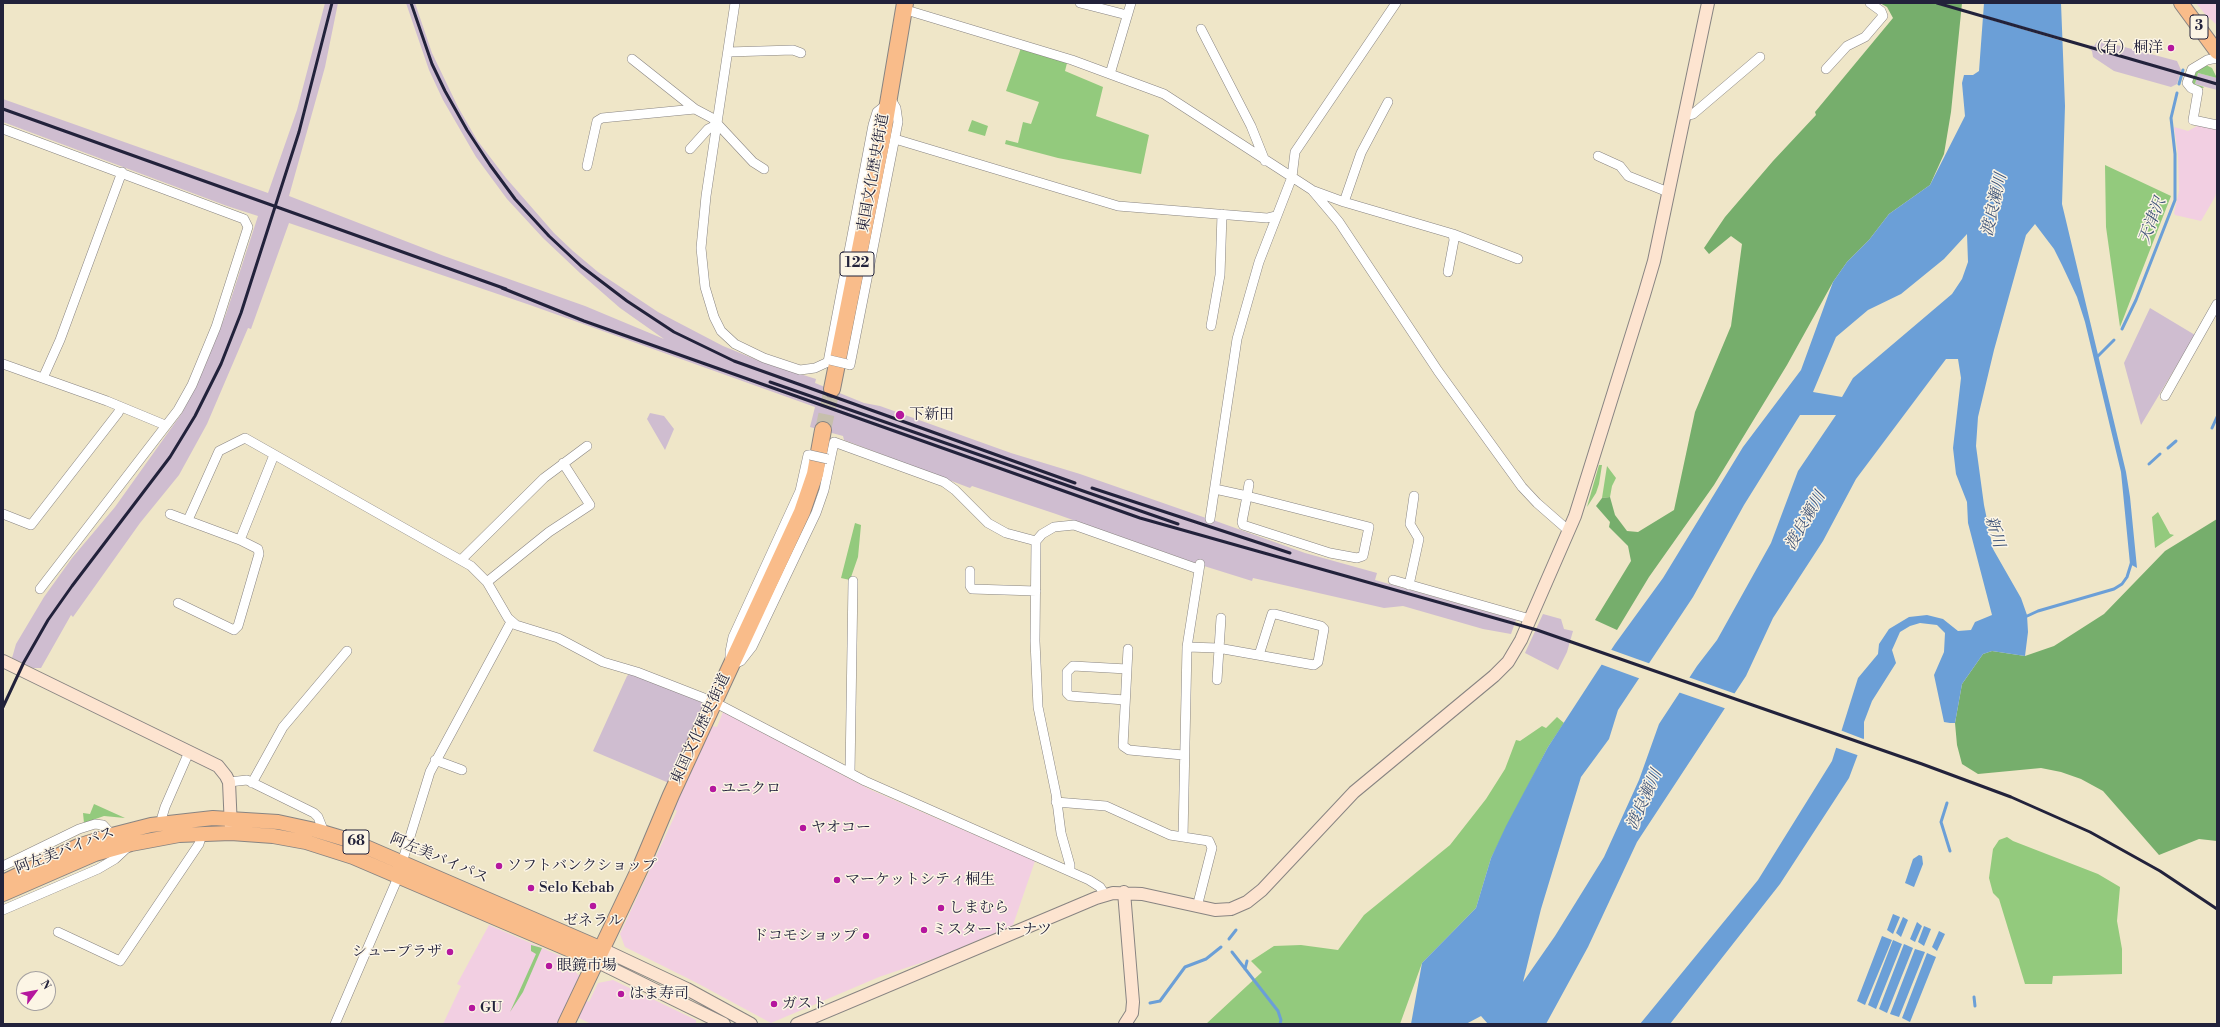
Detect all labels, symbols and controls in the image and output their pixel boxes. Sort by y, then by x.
road number: 3 [2190,15,2208,39]
place label: （有）桐洋 [2088,39,2163,57]
marker: （有）桐洋 [2166,43,2176,53]
street label: 東国文化歴史街道 [855,112,893,234]
water label: 渡良瀬川 [1978,172,2012,238]
water label: 天津沢 [2135,195,2171,247]
road number: 122 [840,252,874,276]
place label: 下新田 [909,406,954,424]
marker: 下新田 [894,409,906,421]
water label: 渡良瀬川 [1782,488,1830,554]
water label: 新川 [1980,514,2008,550]
street label: 東国文化歴史街道 [667,671,735,787]
water label: 渡良瀬川 [1623,767,1667,833]
place label: ユニクロ [721,780,781,798]
marker: ユニクロ [708,784,718,794]
place label: ヤオコー [811,819,871,837]
marker: ヤオコー [798,823,808,833]
street label: 阿左美バイパス [13,824,117,878]
road number: 68 [343,830,369,854]
street label: 阿左美バイパス [387,830,491,888]
place label: ソフトバンクショップ [507,857,657,875]
marker: ソフトバンクショップ [494,861,504,871]
place label: マーケットシティ桐生 [845,871,995,889]
marker: マーケットシティ桐生 [832,875,842,885]
place label: Selo Kebab [539,879,614,897]
marker: Selo Kebab [526,883,536,893]
place label: しまむら [949,899,1009,917]
marker: ゼネラル [588,901,598,911]
marker: しまむら [936,903,946,913]
place label: ゼネラル [563,912,623,930]
place label: ミスタードーナツ [932,921,1052,939]
marker: ミスタードーナツ [919,925,929,935]
place label: ドコモショップ [753,927,858,945]
marker: ドコモショップ [861,931,871,941]
place label: シュープラザ [352,943,442,961]
marker: シュープラザ [445,947,455,957]
place label: 眼鏡市場 [557,957,617,975]
marker: 眼鏡市場 [544,961,554,971]
north arrow [16,971,56,1011]
text: N [37,978,54,993]
place label: はま寿司 [629,985,689,1003]
marker: はま寿司 [616,989,626,999]
place label: ガスト [782,995,827,1013]
place label: GU [480,999,502,1017]
marker: ガスト [769,999,779,1009]
marker: GU [467,1003,477,1013]

